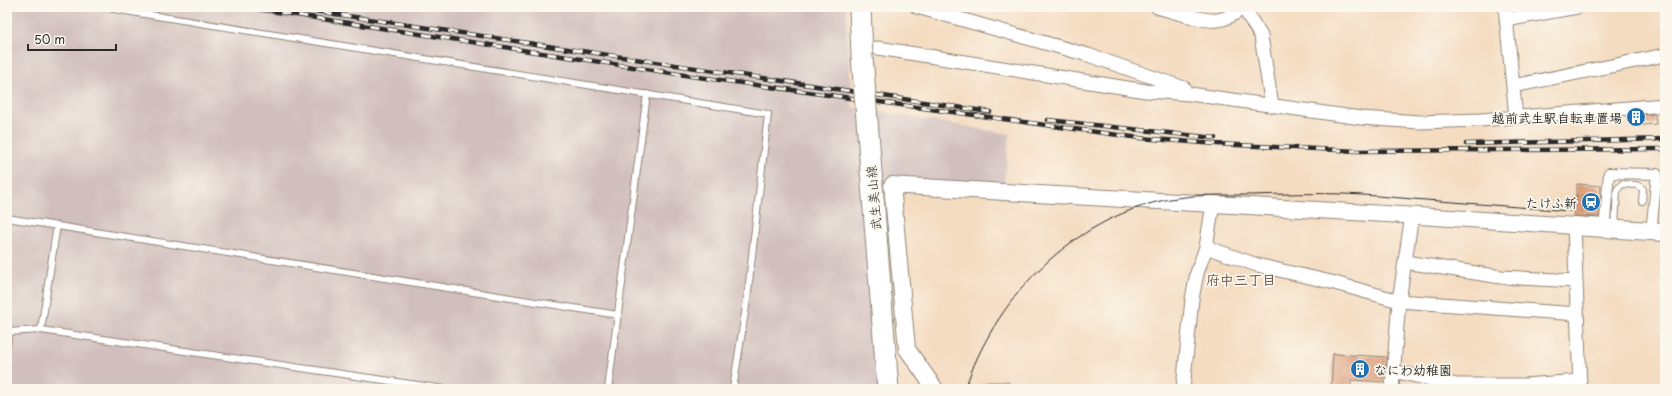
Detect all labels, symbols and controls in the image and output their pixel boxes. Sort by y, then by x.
scale bar [28,26,116,52]
text: 50 m [34,30,65,48]
building icon: 越前武生駅自転車置場 [1625,106,1647,128]
place label: 越前武生駅自転車置場 [1491,108,1622,127]
street label: 武生美山線 [861,164,885,231]
station icon: たけふ新 [1580,191,1602,213]
place label: たけふ新 [1526,193,1577,212]
district label: 府中三丁目 [1206,269,1276,290]
building icon: なにわ幼稚園 [1349,358,1371,380]
place label: なにわ幼稚園 [1374,360,1452,379]

